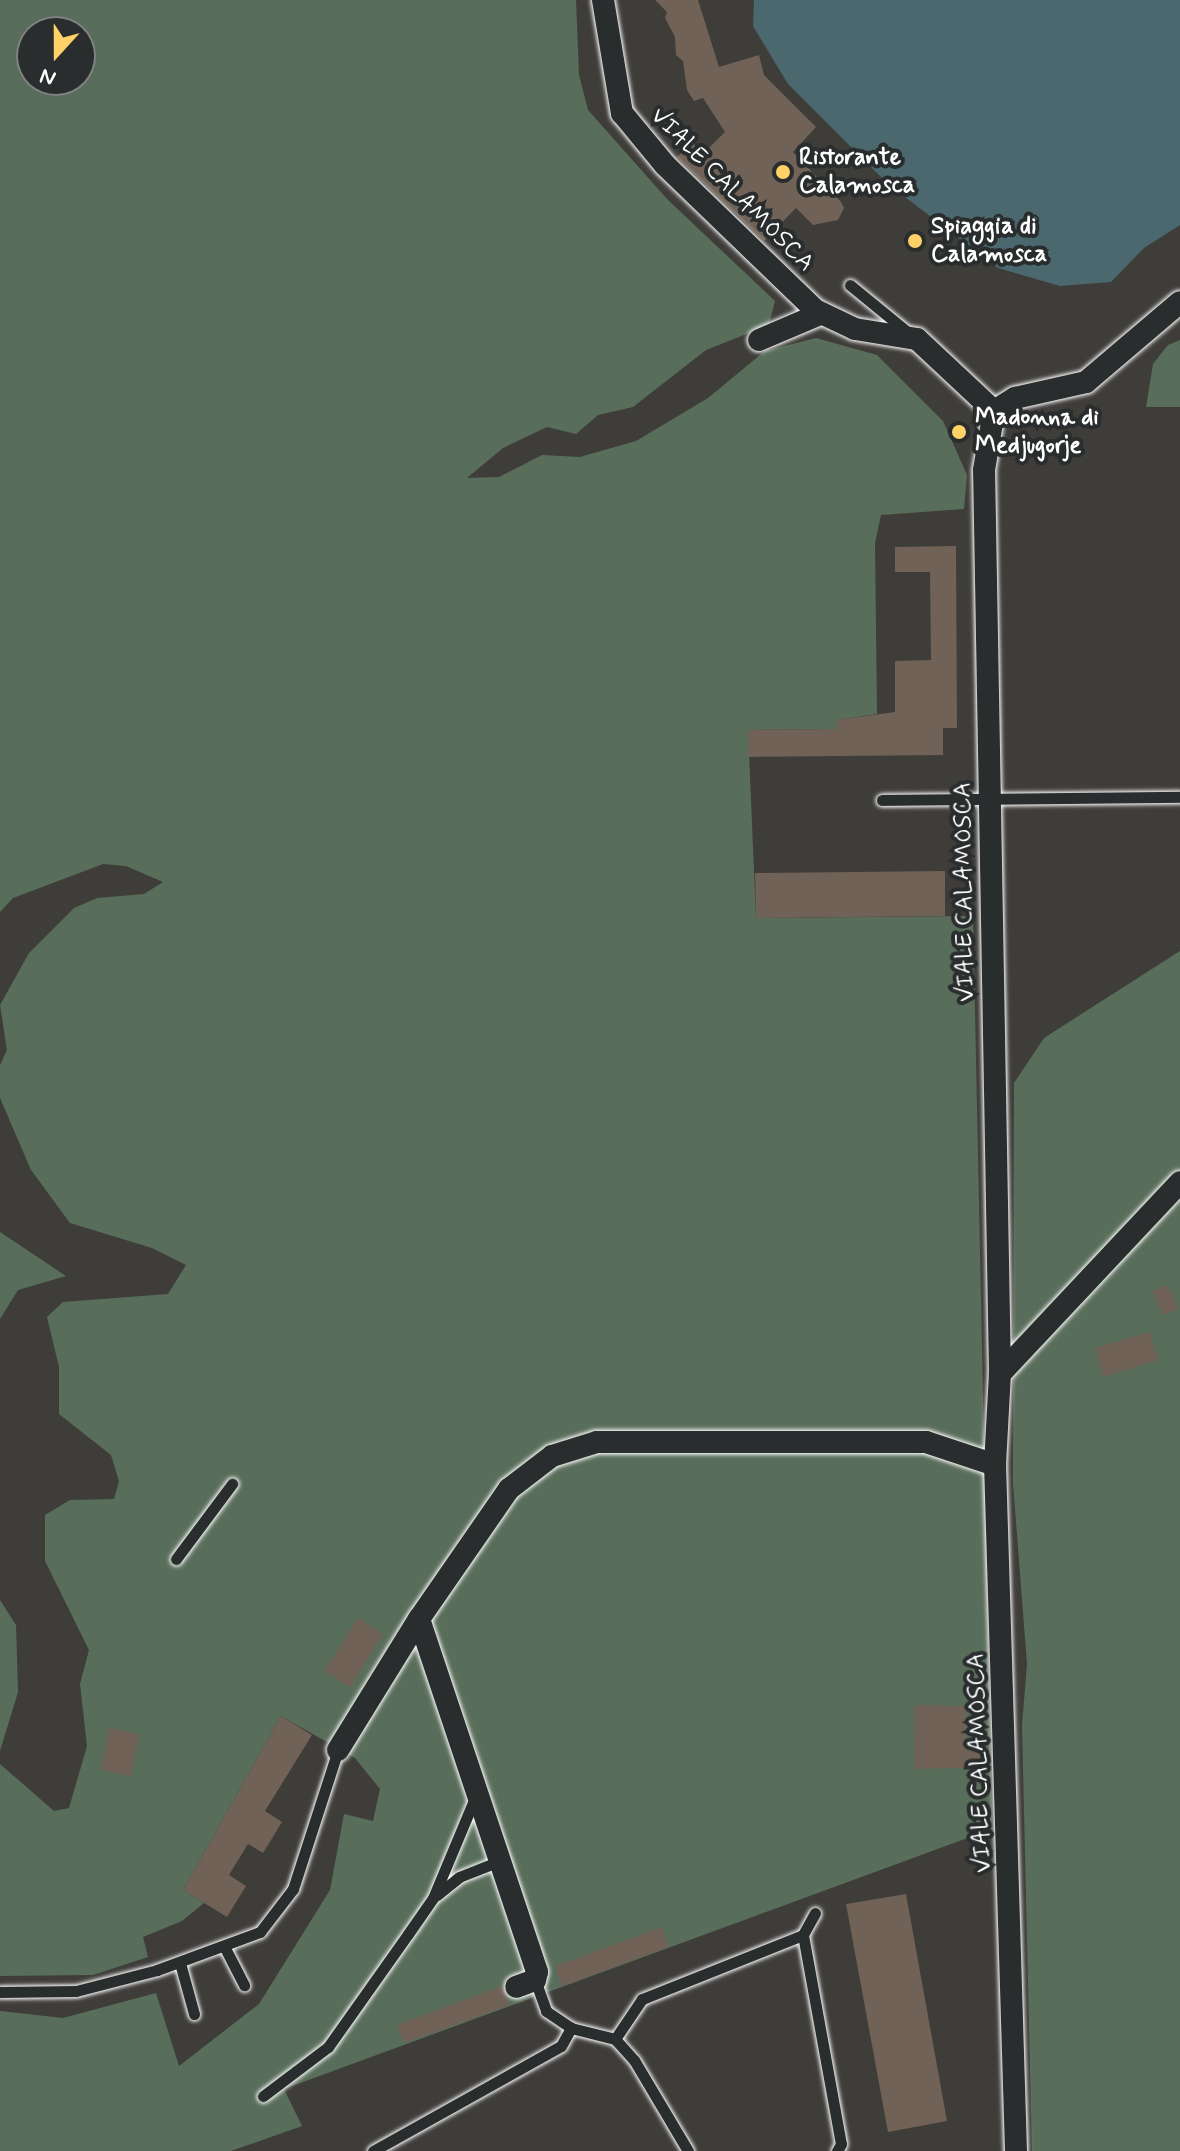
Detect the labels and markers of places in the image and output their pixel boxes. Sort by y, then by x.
place label: Ristorante Calamosca [799,144,915,200]
marker: Ristorante Calamosca [774,163,792,181]
place label: Spiaggia di Calamosca [931,213,1047,269]
marker: Spiaggia di Calamosca [906,232,924,250]
place label: Madonna di Medjugorje [975,404,1098,460]
marker: Madonna di Medjugorje [950,423,968,441]

